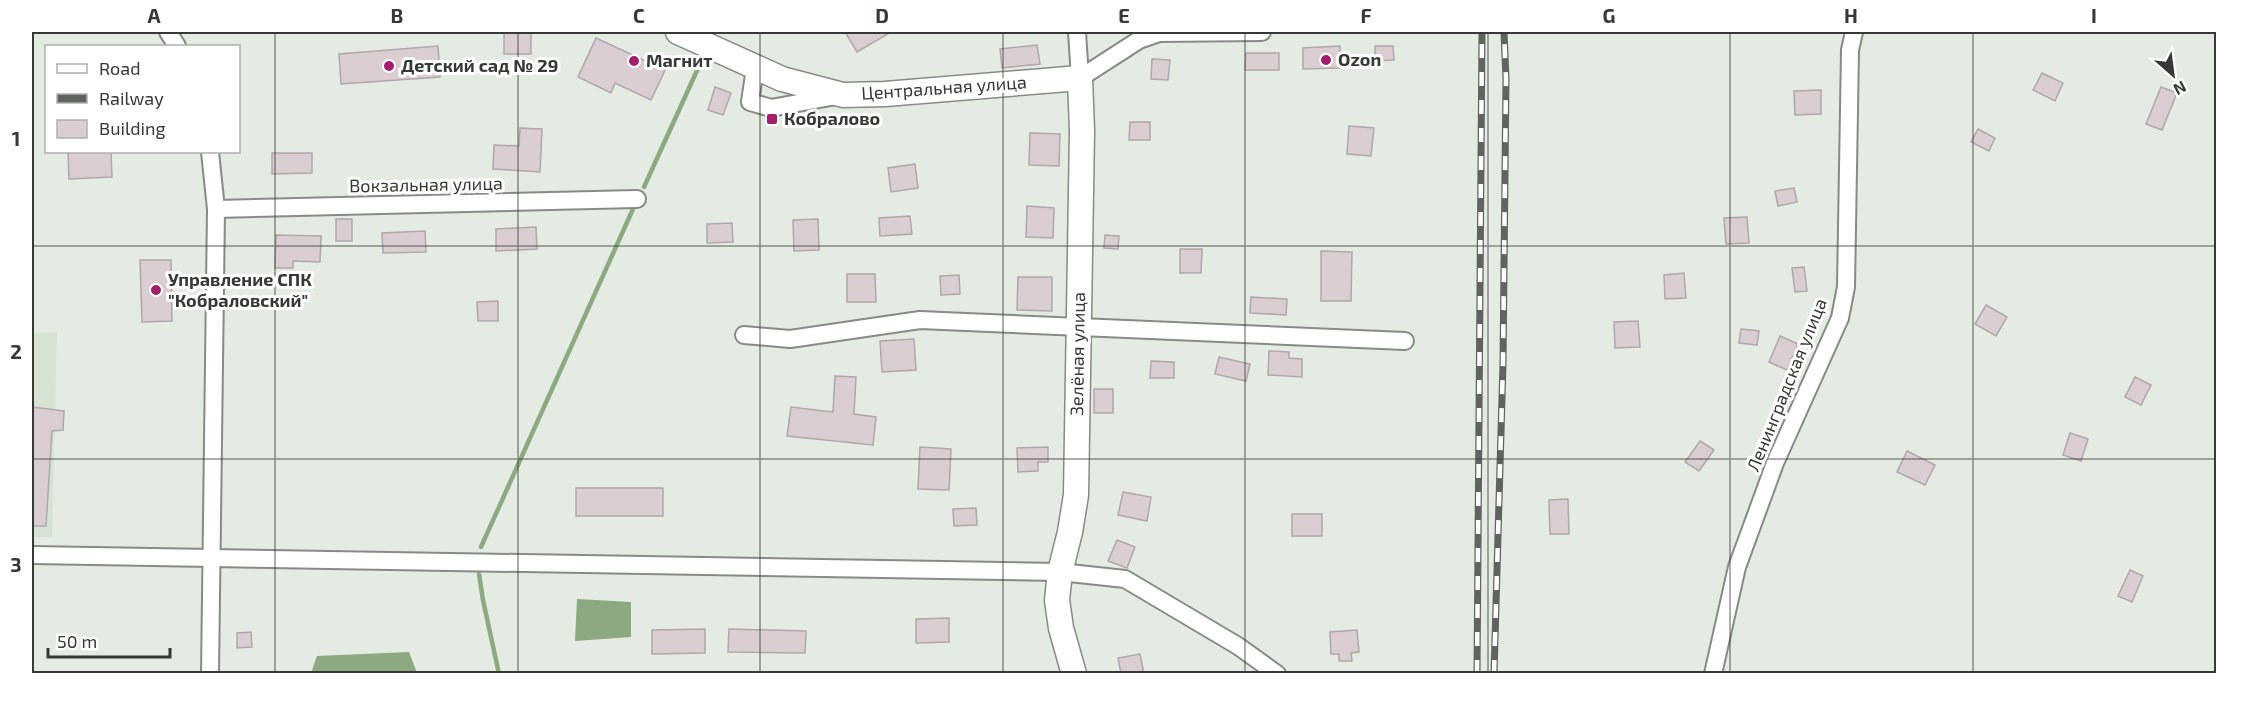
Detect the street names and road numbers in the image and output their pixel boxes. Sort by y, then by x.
street label: Центральная улица [860,70,1027,104]
street label: Вокзальная улица [349,172,503,196]
street label: Зелёная улица [1065,292,1089,416]
street label: Ленинградская улица [1741,295,1831,474]

